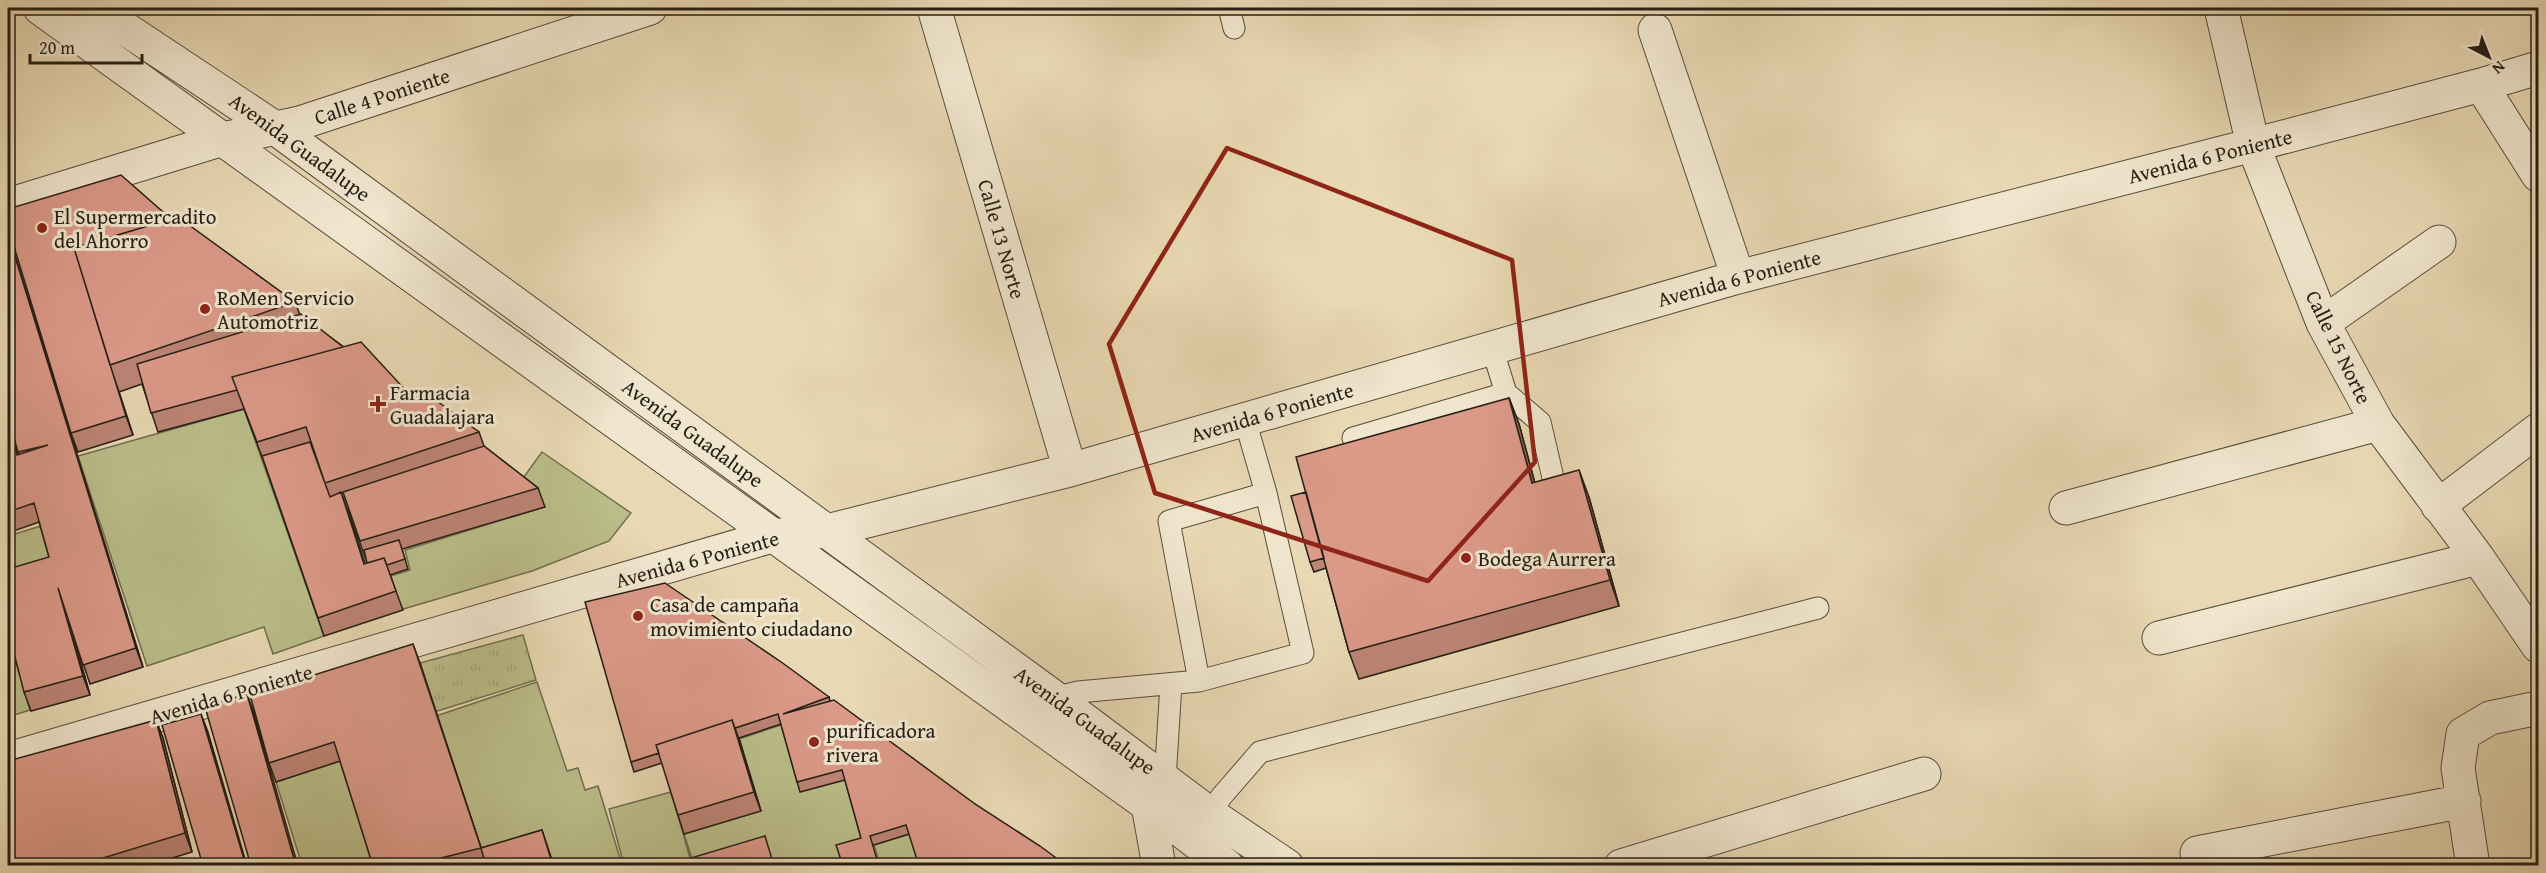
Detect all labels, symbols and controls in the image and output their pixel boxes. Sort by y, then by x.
scale bar [30,27,142,65]
north arrow [2459,27,2519,87]
text: 20 m [39,34,75,61]
text: N [2487,56,2511,81]
street label: Calle 4 Poniente [310,59,454,133]
street label: Avenida Guadalupe [223,85,377,209]
street label: Avenida 6 Poniente [2125,121,2296,191]
street label: Calle 13 Norte [970,176,1034,302]
place label: El Supermercadito del Ahorro [54,201,216,256]
marker: El Supermercadito del Ahorro [35,221,49,235]
street label: Avenida 6 Poniente [1654,241,1824,315]
place label: RoMen Servicio Automotriz [217,282,354,337]
street label: Calle 15 Norte [2298,285,2380,409]
marker: RoMen Servicio Automotriz [198,302,212,316]
street label: Avenida Guadalupe [616,371,770,495]
street label: Avenida 6 Poniente [1187,374,1357,450]
place label: Farmacia Guadalajara [390,377,495,432]
marker: Farmacia Guadalajara [371,397,385,411]
street label: Avenida 6 Poniente [612,522,782,596]
place label: Bodega Aurrera [1478,543,1616,574]
marker: Bodega Aurrera [1459,551,1473,565]
place label: Casa de campaña movimiento ciudadano [650,589,853,644]
marker: Casa de campaña movimiento ciudadano [631,609,645,623]
street label: Avenida 6 Poniente [146,656,316,732]
street label: Avenida Guadalupe [1008,658,1162,782]
place label: purificadora rivera [826,715,935,770]
marker: purificadora rivera [807,735,821,749]

